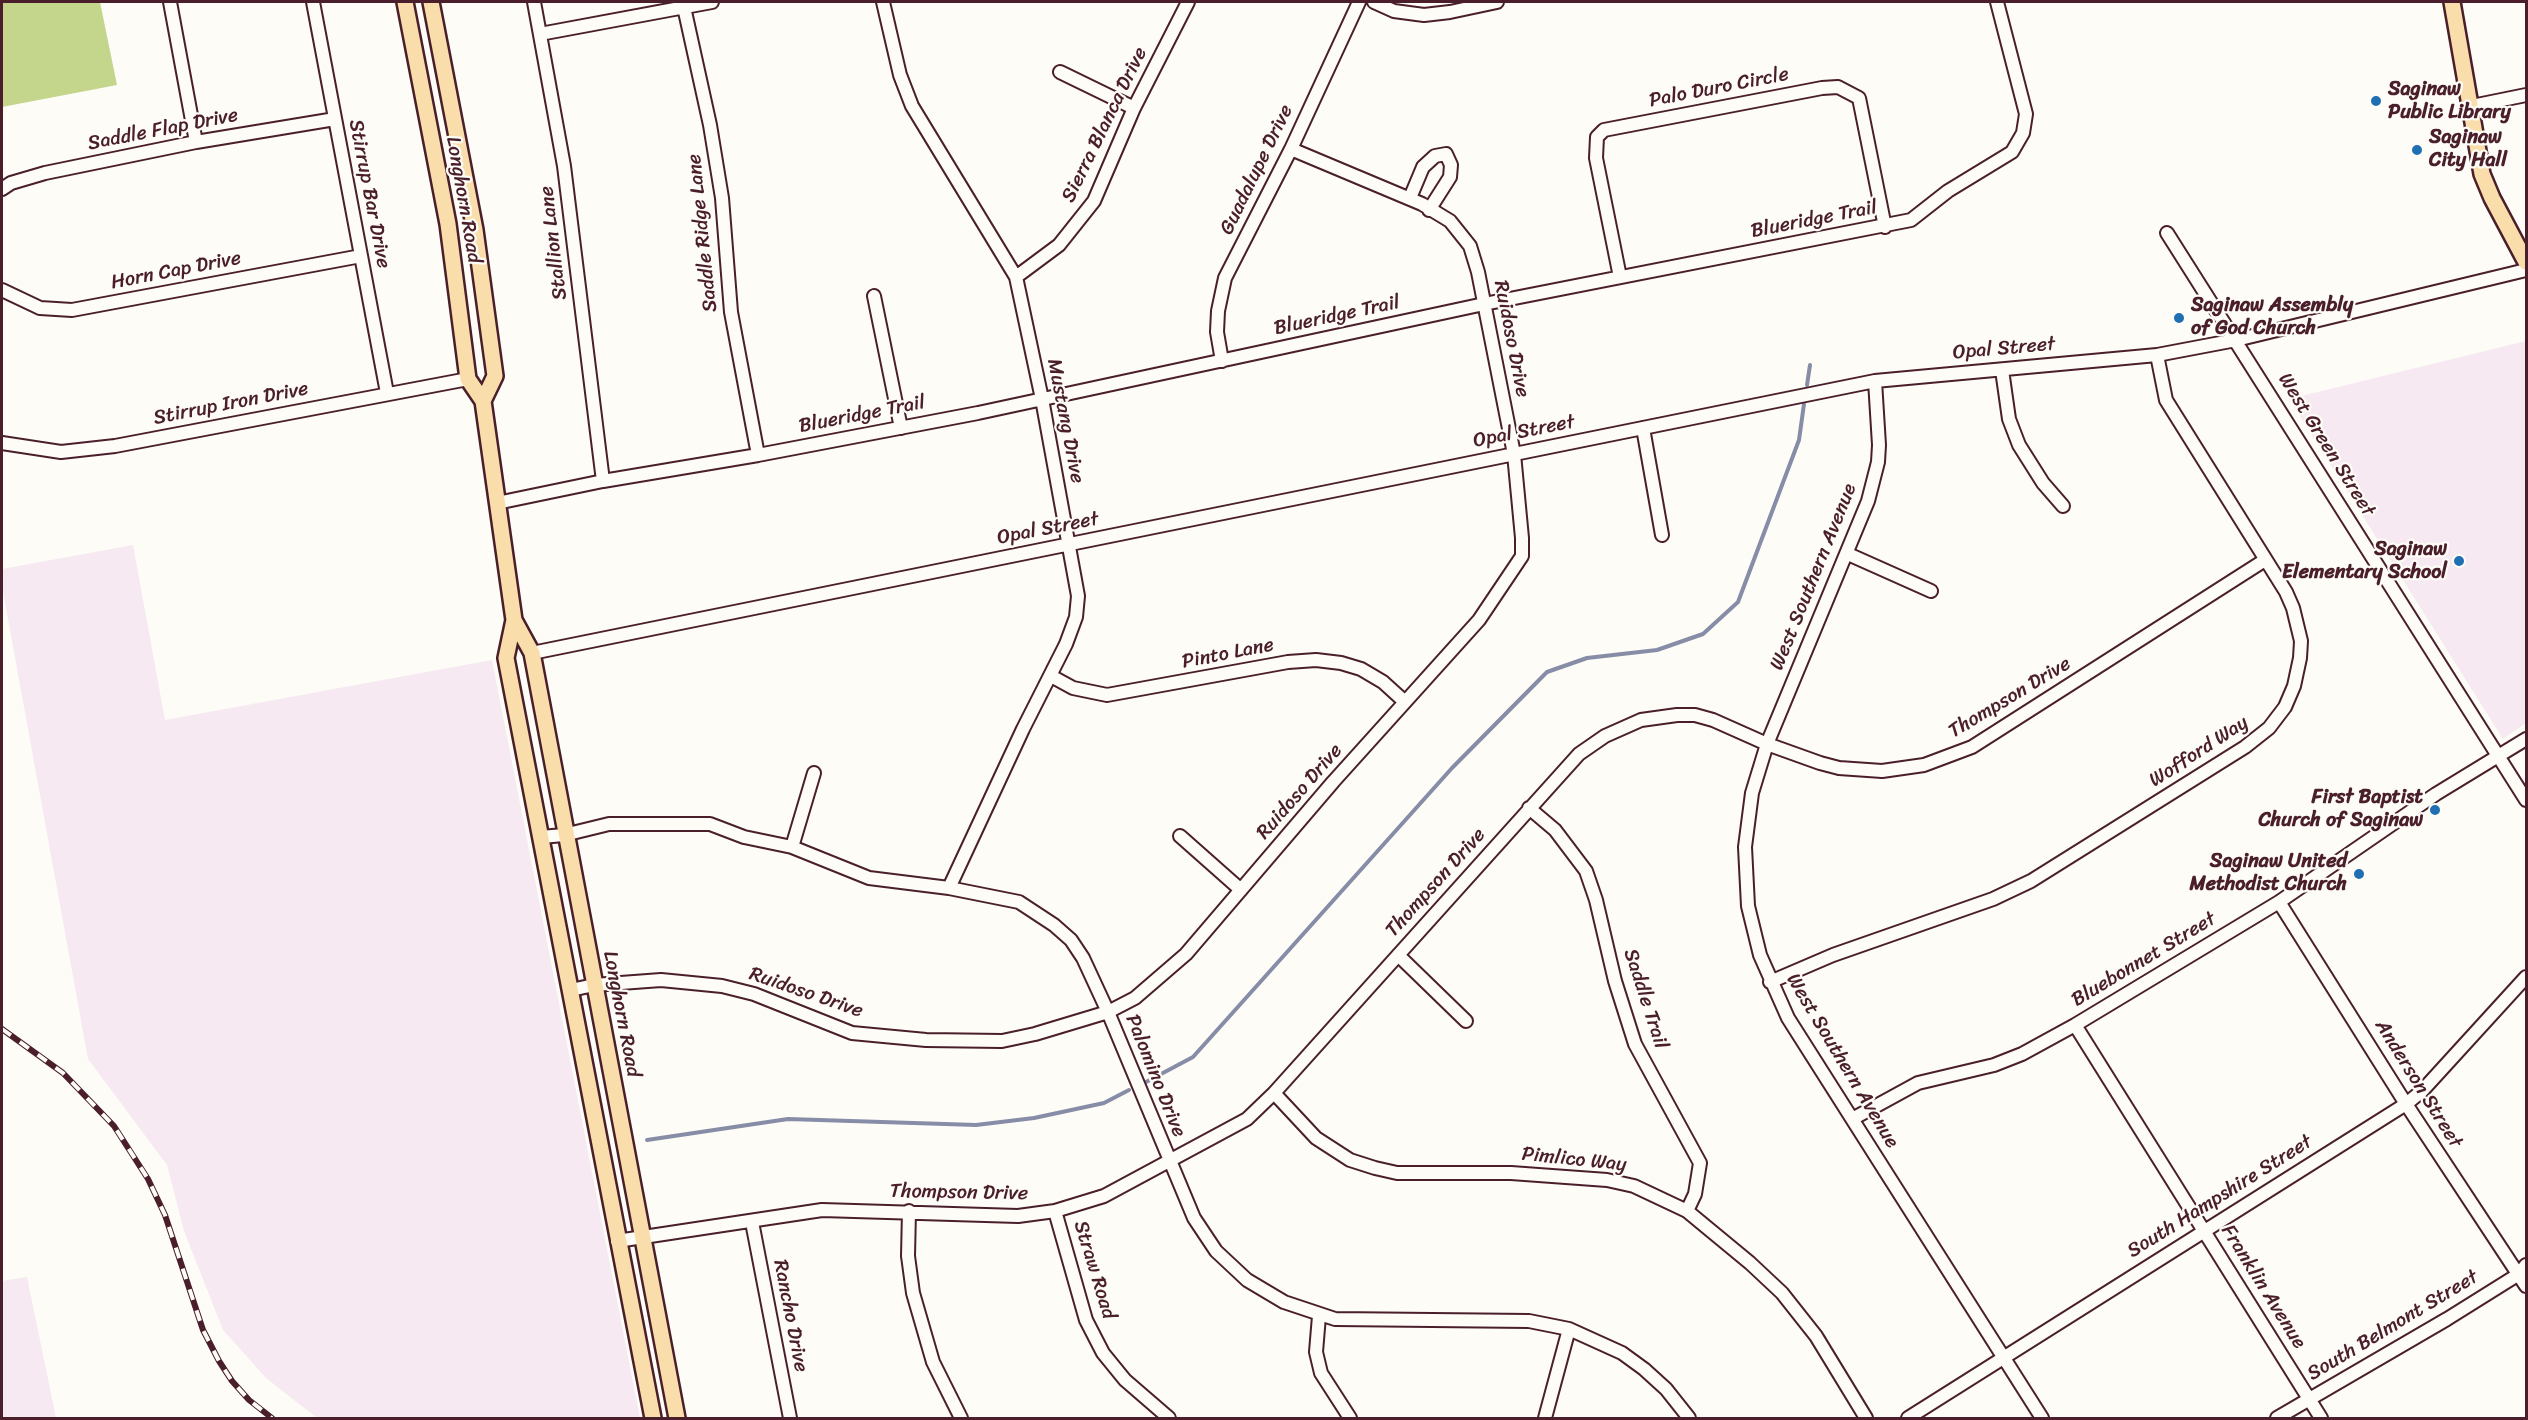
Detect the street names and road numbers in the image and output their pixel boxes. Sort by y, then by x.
street label: Sierra Blanca Drive [1057,44,1153,206]
street label: Palo Duro Circle [1647,63,1791,113]
street label: Guadalupe Drive [1215,101,1299,239]
street label: Saddle Flap Drive [86,104,240,156]
street label: Stirrup Bar Drive [343,118,395,270]
street label: Longhorn Road [440,135,486,265]
street label: Saddle Ridge Lane [683,153,723,313]
street label: Stallion Lane [535,185,573,301]
street label: Blueridge Trail [1749,196,1879,244]
street label: Horn Cap Drive [109,247,243,295]
street label: Ruidoso Drive [1488,278,1534,400]
street label: Blueridge Trail [1272,291,1402,341]
street label: Opal Street [1952,333,2056,365]
street label: Mustang Drive [1041,357,1089,485]
street label: West Green Street [2272,369,2380,521]
street label: Stirrup Iron Drive [152,377,310,431]
street label: Blueridge Trail [797,391,927,439]
street label: Opal Street [1471,410,1577,454]
street label: West Southern Avenue [1766,480,1862,674]
street label: Opal Street [995,507,1101,551]
street label: Pinto Lane [1180,633,1276,675]
street label: Thompson Drive [1945,652,2075,744]
street label: Wofford Way [2145,711,2253,793]
street label: Ruidoso Drive [1252,739,1348,845]
street label: Thompson Drive [1381,824,1491,942]
street label: Bluebonnet Street [2068,908,2220,1012]
street label: Saddle Trail [1618,946,1672,1052]
street label: Longhorn Road [597,949,645,1079]
street label: Ruidoso Drive [746,962,866,1024]
street label: West Southern Avenue [1780,969,1904,1153]
street label: Palomino Drive [1119,1011,1191,1141]
street label: Anderson Street [2369,1016,2467,1152]
street label: South Hampshire Street [2123,1130,2317,1264]
street label: Pimlico Way [1520,1143,1628,1177]
street label: Thompson Drive [890,1180,1028,1206]
street label: Straw Road [1068,1218,1120,1322]
street label: Franklin Avenue [2215,1221,2311,1353]
street label: Rancho Drive [767,1258,813,1374]
street label: South Belmont Street [2303,1266,2483,1386]

